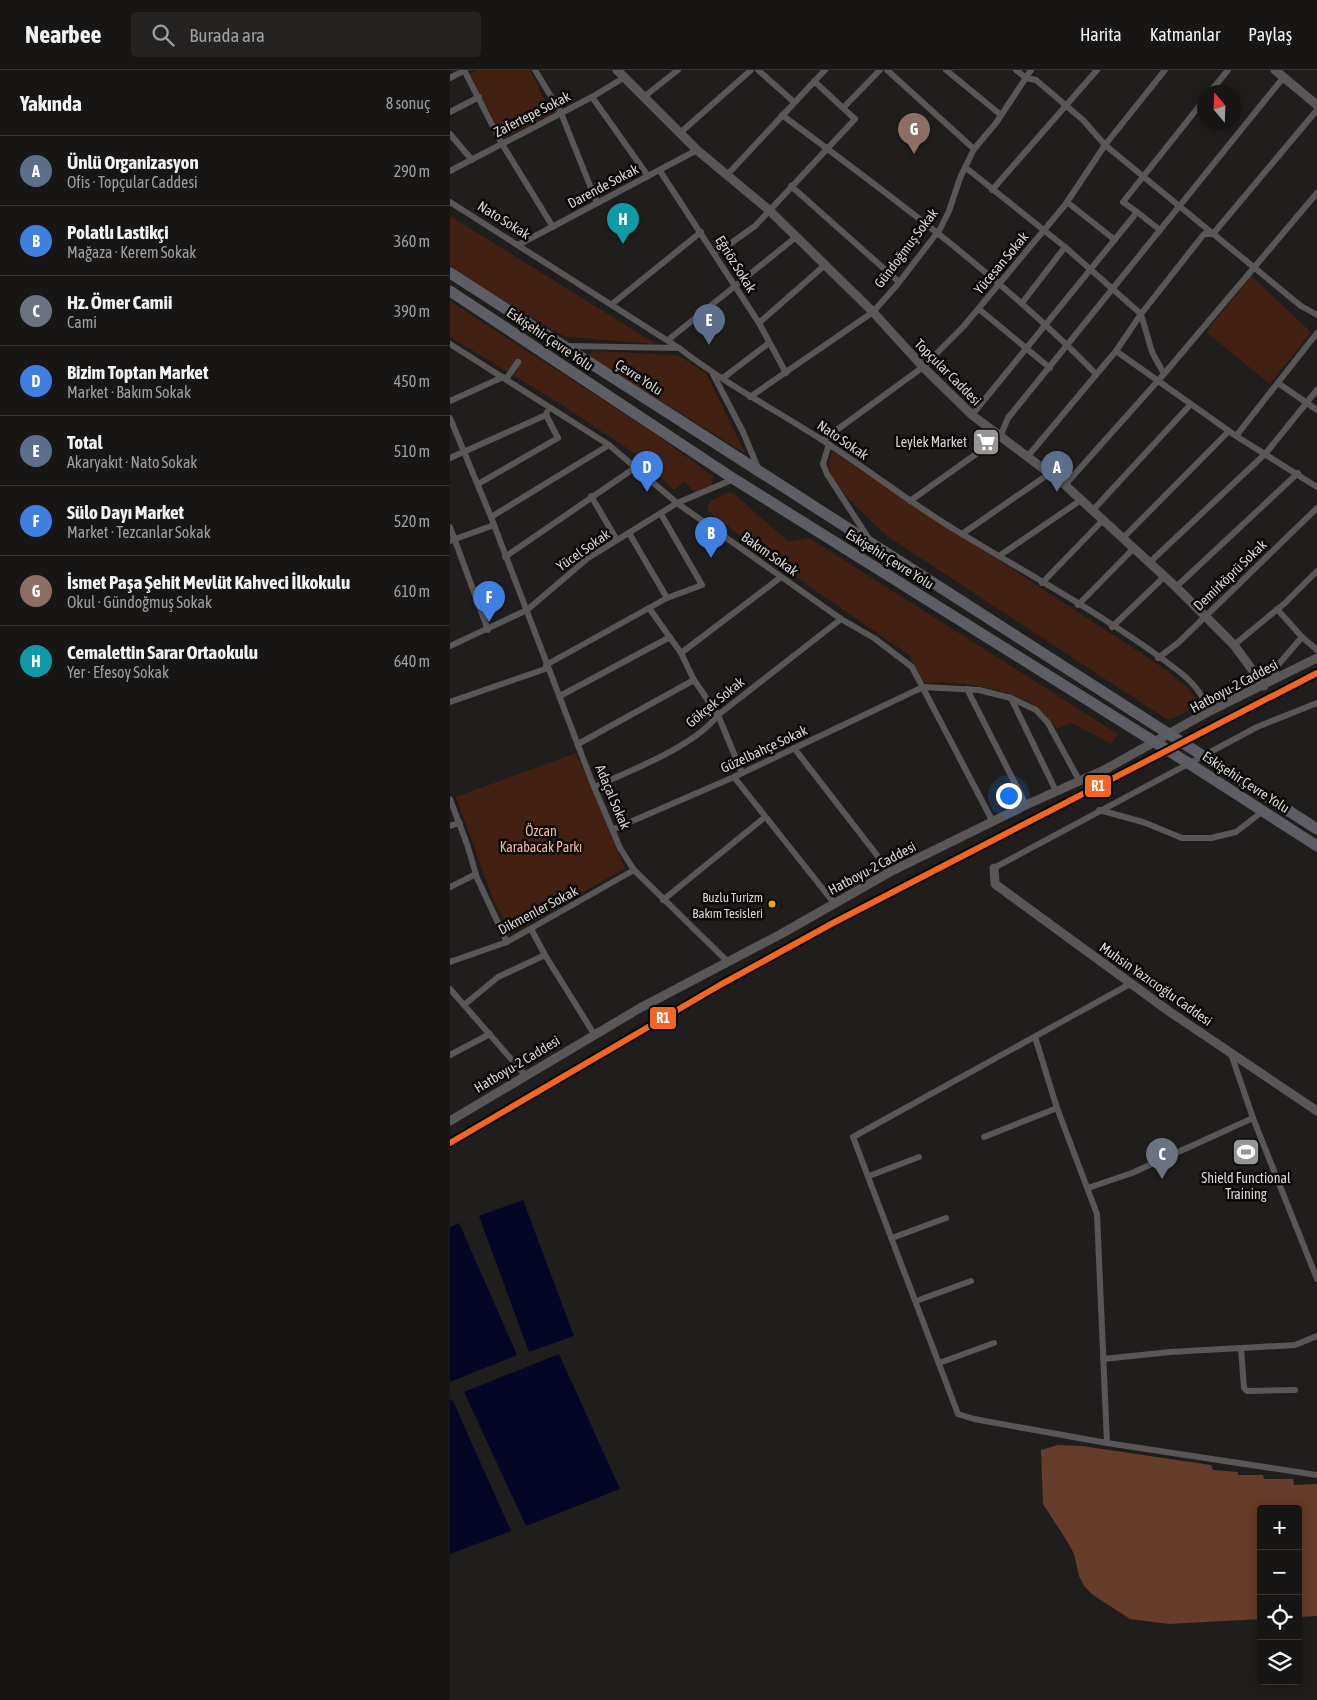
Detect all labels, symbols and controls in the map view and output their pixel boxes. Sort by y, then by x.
search box [131,12,481,57]
text: Nearbee [25,21,101,48]
icon: search [149,21,177,49]
text: Burada ara [189,24,265,46]
text: Harita [1080,24,1122,45]
text: Katmanlar [1150,24,1220,45]
text: Paylaş [1248,24,1292,45]
north arrow [1197,85,1242,130]
street label: Zafertepe Sokak [491,88,573,140]
text: Yakında [20,91,82,115]
text: 8 sonuç [386,94,430,112]
pin: G [898,113,930,154]
text: Ünlü Organizasyon [67,151,199,173]
street label: Darende Sokak [565,161,641,211]
text: A [32,162,40,180]
text: 290 m [394,162,430,180]
text: Ofis · Topçular Caddesi [67,173,198,191]
street label: Nato Sokak [475,198,533,242]
pin: H [607,203,639,244]
street label: Gündoğmuş Sokak [871,205,941,291]
text: Polatlı Lastikçi [67,221,169,243]
street label: Yücesan Sokak [970,229,1032,297]
text: B [32,232,40,250]
text: 360 m [394,232,430,250]
street label: Eğriöz Sokak [712,233,760,295]
text: Mağaza · Kerem Sokak [67,243,196,261]
text: Hz. Ömer Camii [67,291,172,313]
text: C [32,302,40,320]
text: 390 m [394,302,430,320]
street label: Eskişehir Çevre Yolu [504,304,596,374]
pin: E [693,304,725,345]
text: Cami [67,313,97,331]
street label: Topçular Caddesi [911,335,985,409]
street label: Çevre Yolu [612,356,666,398]
text: Bizim Toptan Market [67,361,208,383]
text: D [32,372,40,390]
text: 450 m [394,372,430,390]
text: Market · Bakım Sokak [67,383,191,401]
street label: Nato Sokak [814,417,872,463]
supermarket icon: Leylek Market [971,427,1001,457]
text: Total [67,431,102,453]
place label: Leylek Market [895,434,967,450]
text: E [33,442,39,460]
text: 510 m [394,442,430,460]
pin: D [631,451,663,492]
pin: A [1041,451,1073,492]
text: Akaryakıt · Nato Sokak [67,453,197,471]
text: Sülo Dayı Market [67,501,184,523]
text: F [33,512,39,530]
text: 520 m [394,512,430,530]
pin: B [695,517,727,558]
text: Market · Tezcanlar Sokak [67,523,211,541]
street label: Yücel Sokak [553,526,613,574]
street label: Eskişehir Çevre Yolu [843,526,937,592]
street label: Bakım Sokak [739,529,801,579]
street label: Demirköprü Sokak [1190,536,1270,614]
text: İsmet Paşa Şehit Mevlüt Kahveci İlkokulu [67,571,350,593]
pin: F [473,581,505,622]
text: G [32,582,40,600]
text: 610 m [394,582,430,600]
text: Okul · Gündoğmuş Sokak [67,593,212,611]
text: Cemalettin Sarar Ortaokulu [67,641,258,663]
text: H [31,652,41,670]
text: 640 m [394,652,430,670]
street label: Hatboyu-2 Caddesi [1187,656,1281,716]
text: Yer · Efesoy Sokak [67,663,169,681]
street label: Gökçek Sokak [682,674,748,730]
street label: Güzelbahçe Sokak [718,722,810,776]
street label: Eskişehir Çevre Yolu [1200,748,1292,816]
street label: Adaçal Sokak [592,762,634,832]
line badge: R1 [1084,774,1112,798]
text: R1 [1091,778,1105,794]
your location [996,783,1022,809]
park label: Özcan Karabacak Parkı [500,823,582,855]
street label: Hatboyu-2 Caddesi [825,838,919,898]
street label: Dikmenler Sokak [496,882,580,938]
place label: Buzlu Turizm Bakım Tesisleri [692,890,763,921]
marker: Buzlu Turizm Bakım Tesisleri [767,899,777,909]
street label: Muhsin Yazıcıoğlu Caddesi [1097,939,1215,1029]
line badge: R1 [649,1006,677,1030]
text: R1 [656,1010,670,1026]
street label: Hatboyu-2 Caddesi [471,1032,563,1096]
sports icon: Shield Functional Training [1231,1137,1261,1167]
pin: C [1146,1138,1178,1179]
place label: Shield Functional Training [1201,1170,1291,1202]
map controls [1257,1505,1302,1685]
button: + [1257,1505,1302,1550]
button: − [1257,1550,1302,1595]
button: locate [1257,1595,1302,1640]
button: layers [1257,1640,1302,1685]

